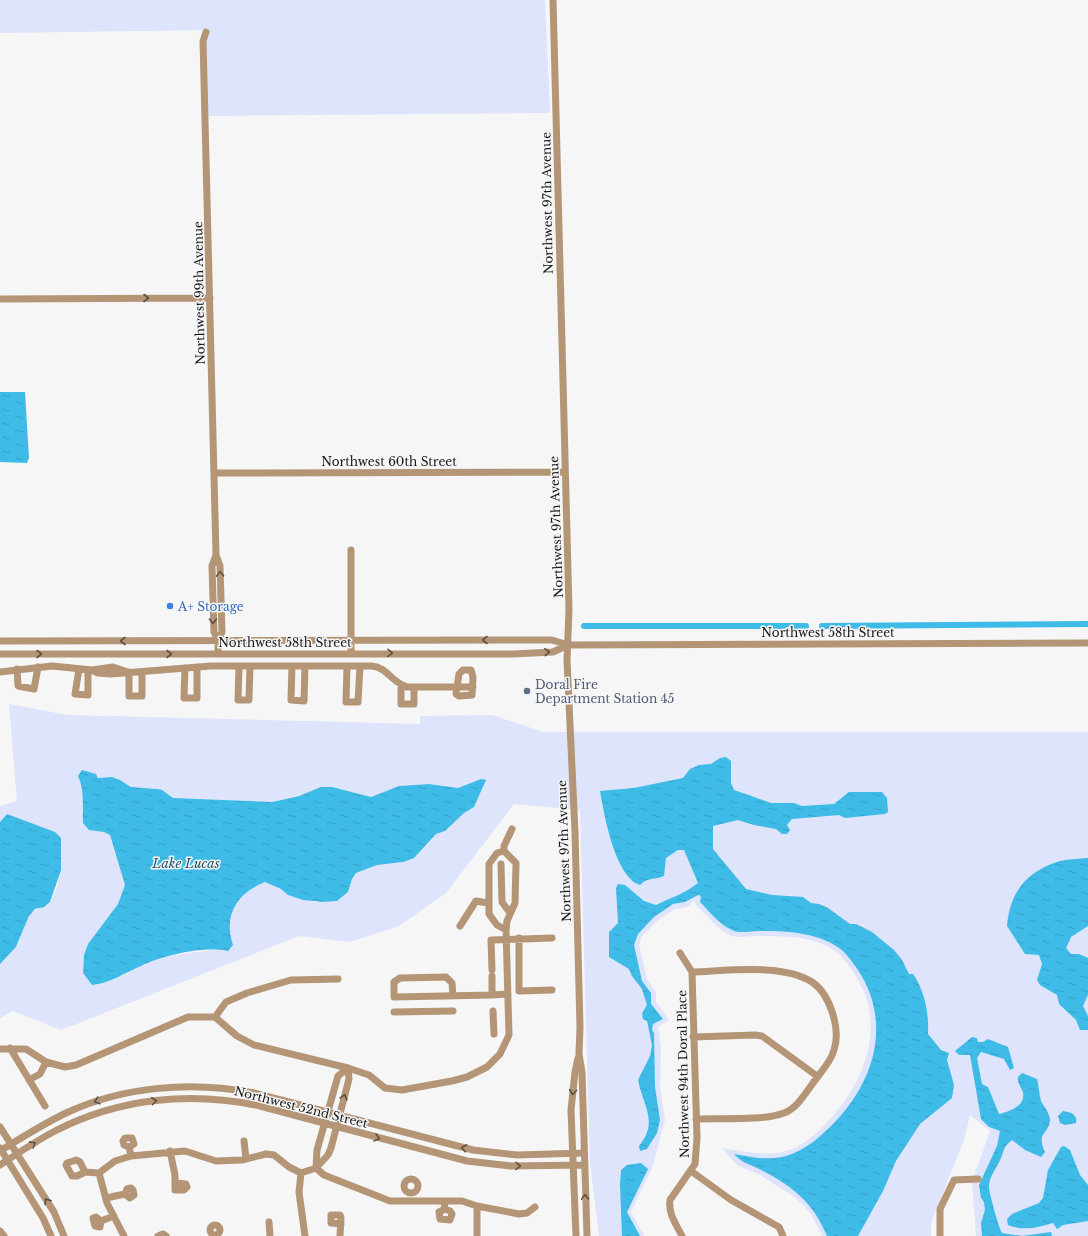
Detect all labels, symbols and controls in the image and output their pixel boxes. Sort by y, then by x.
street label: Northwest 97th Avenue [538,132,556,274]
street label: Northwest 99th Avenue [190,221,208,365]
one-way arrow [143,294,149,302]
street label: Northwest 60th Street [321,454,457,469]
street label: Northwest 97th Avenue [546,456,566,598]
one-way arrow [216,571,224,577]
place label: A+ Storage [177,599,244,614]
marker: A+ Storage [165,601,175,611]
one-way arrow [209,618,218,624]
street label: Northwest 58th Street [761,625,895,640]
street label: Northwest 58th Street [218,635,352,650]
one-way arrow [482,636,488,644]
one-way arrow [120,637,126,645]
one-way arrow [544,648,550,657]
one-way arrow [387,649,393,657]
one-way arrow [36,650,42,658]
one-way arrow [166,650,172,658]
place label: Doral Fire Department Station 45 [535,677,675,706]
marker: Doral Fire Department Station 45 [522,686,532,696]
street label: Northwest 97th Avenue [554,780,574,922]
water label: Lake Lucas [151,855,220,872]
street label: Northwest 94th Doral Place [674,990,692,1158]
street label: Northwest 52nd Street [233,1083,370,1131]
one-way arrow [569,1089,578,1095]
one-way arrow [340,1093,348,1100]
one-way arrow [94,1096,101,1105]
one-way arrow [151,1096,157,1105]
one-way arrow [374,1133,381,1142]
one-way arrow [29,1141,36,1148]
one-way arrow [461,1145,467,1153]
one-way arrow [515,1162,521,1170]
one-way arrow [581,1194,589,1200]
one-way arrow [44,1198,51,1205]

